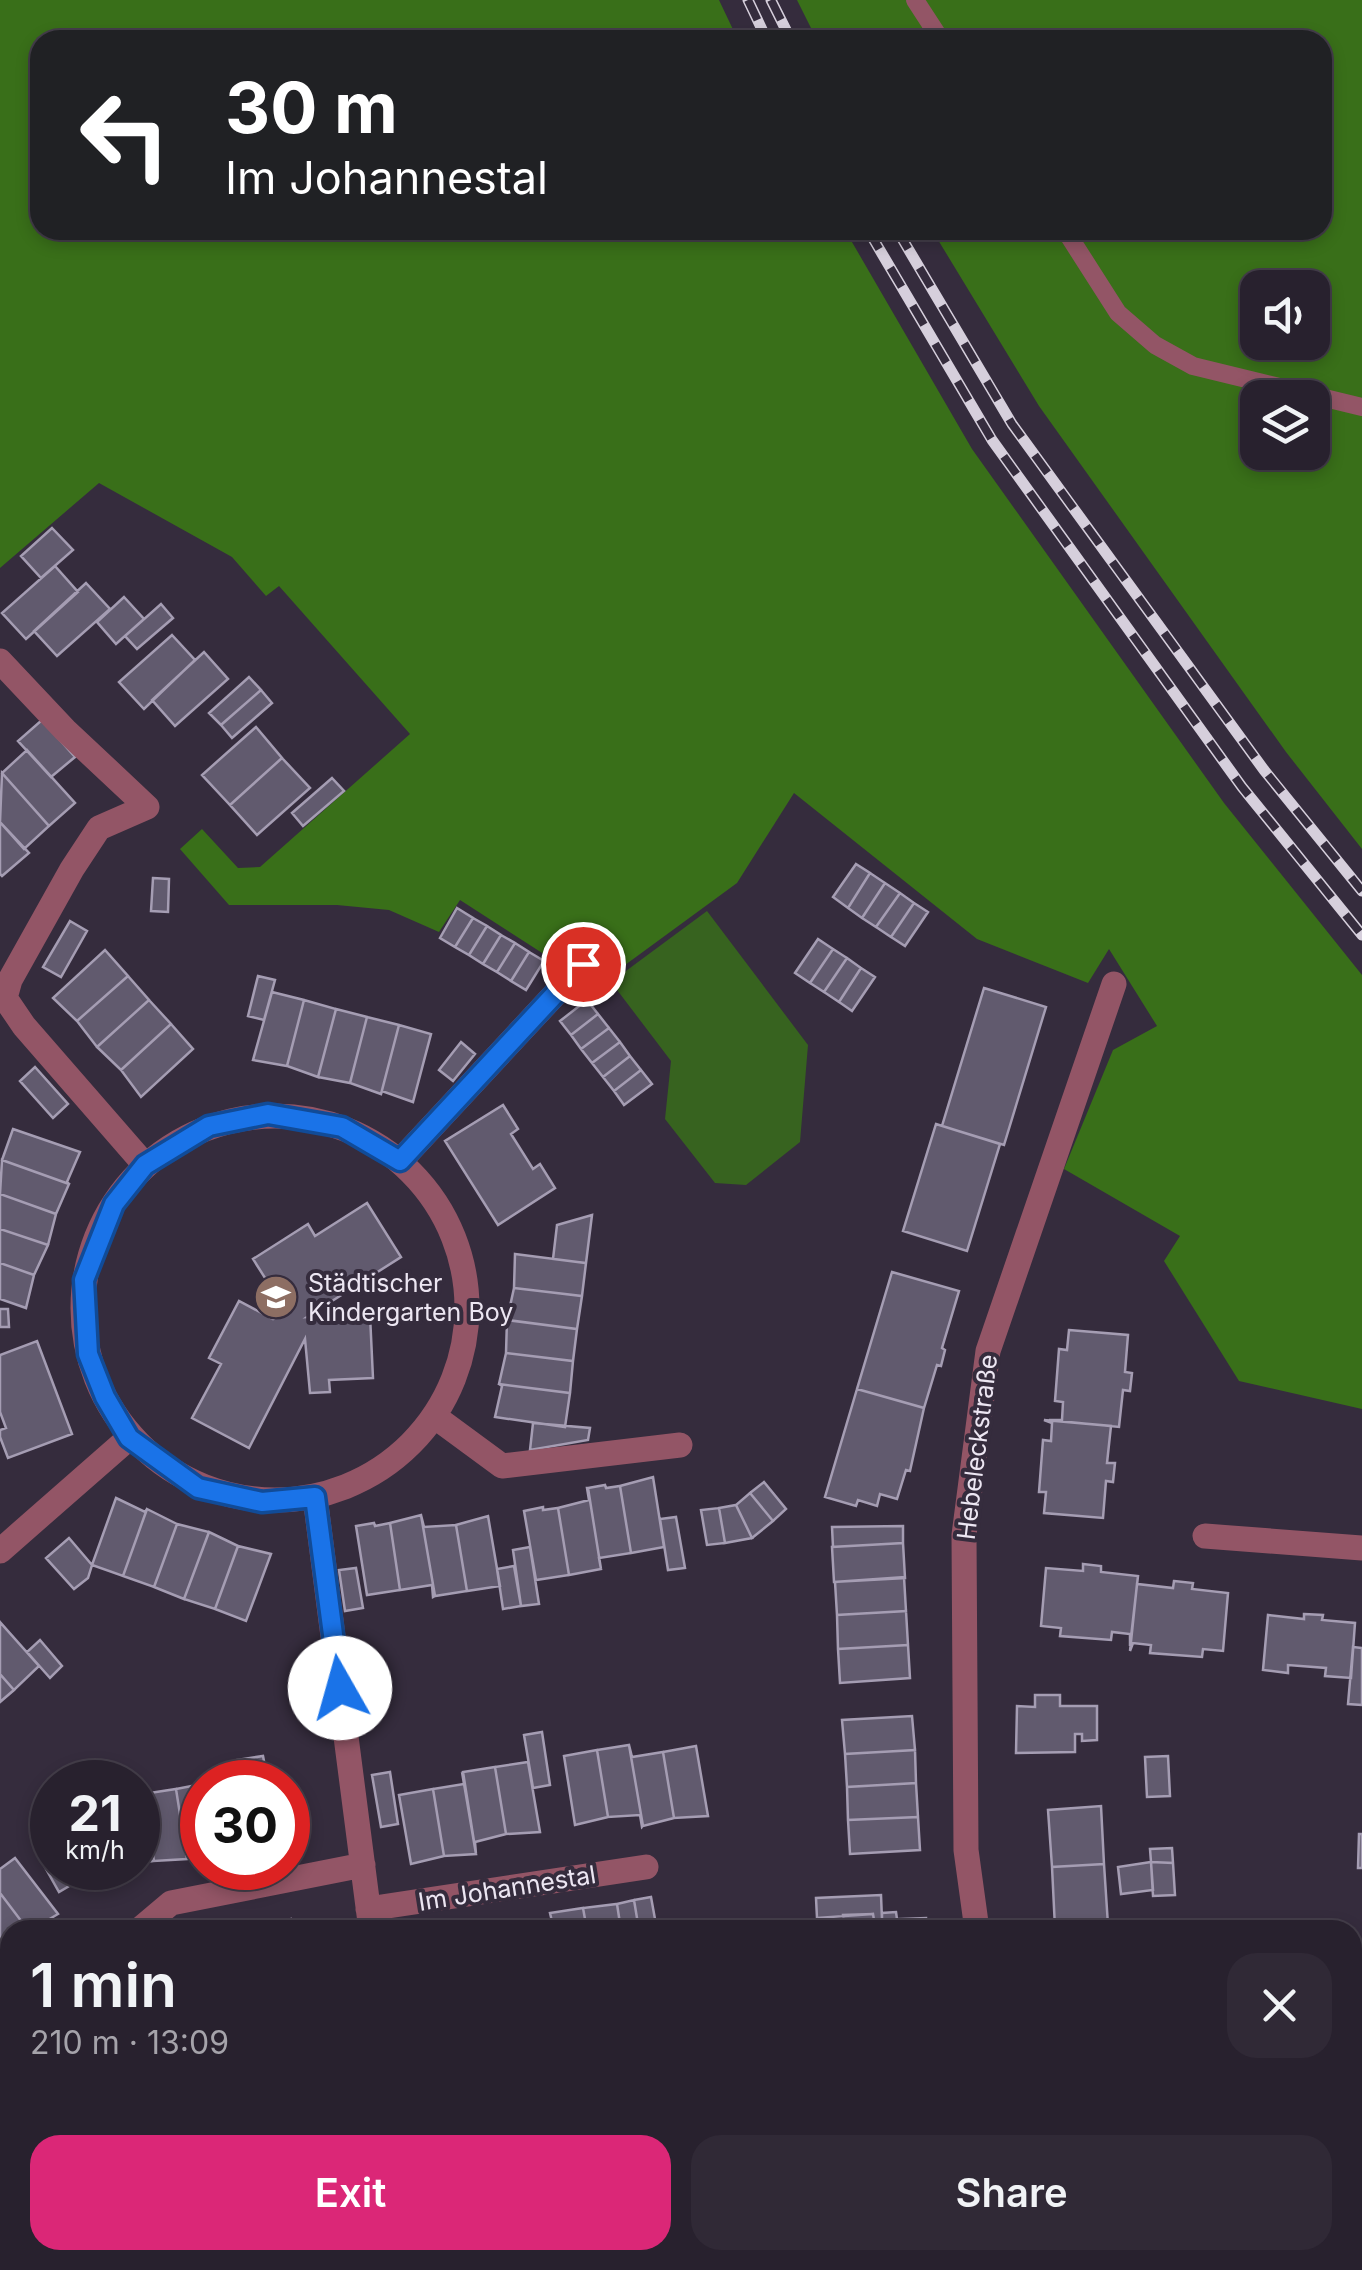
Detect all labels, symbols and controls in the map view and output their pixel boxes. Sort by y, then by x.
text: 30 m [225,65,398,150]
icon: left [60,70,190,200]
text: Im Johannestal [225,150,548,205]
map controls [1240,270,1330,470]
button: sound [1240,270,1330,360]
button: layers [1240,380,1330,470]
pin [541,922,626,1007]
icon: arrive [556,937,611,992]
place label: Städtischer Kindergarten Boy [308,1268,513,1327]
school or university icon: Städtischer Kindergarten Boy [253,1274,299,1320]
street label: Hebeleckstraße [951,1353,1003,1541]
position arrow [288,1636,392,1740]
speed limit sign: 30 [180,1760,310,1890]
text: 21 [68,1783,122,1843]
text: km/h [65,1835,125,1865]
street label: Im Johannestal [416,1859,598,1917]
text: 1 min [30,1949,177,2021]
button: close [1227,1953,1332,2058]
text: 210 m · 13:09 [30,2023,229,2062]
button: Exit [30,2135,671,2250]
button: Share [691,2135,1332,2250]

